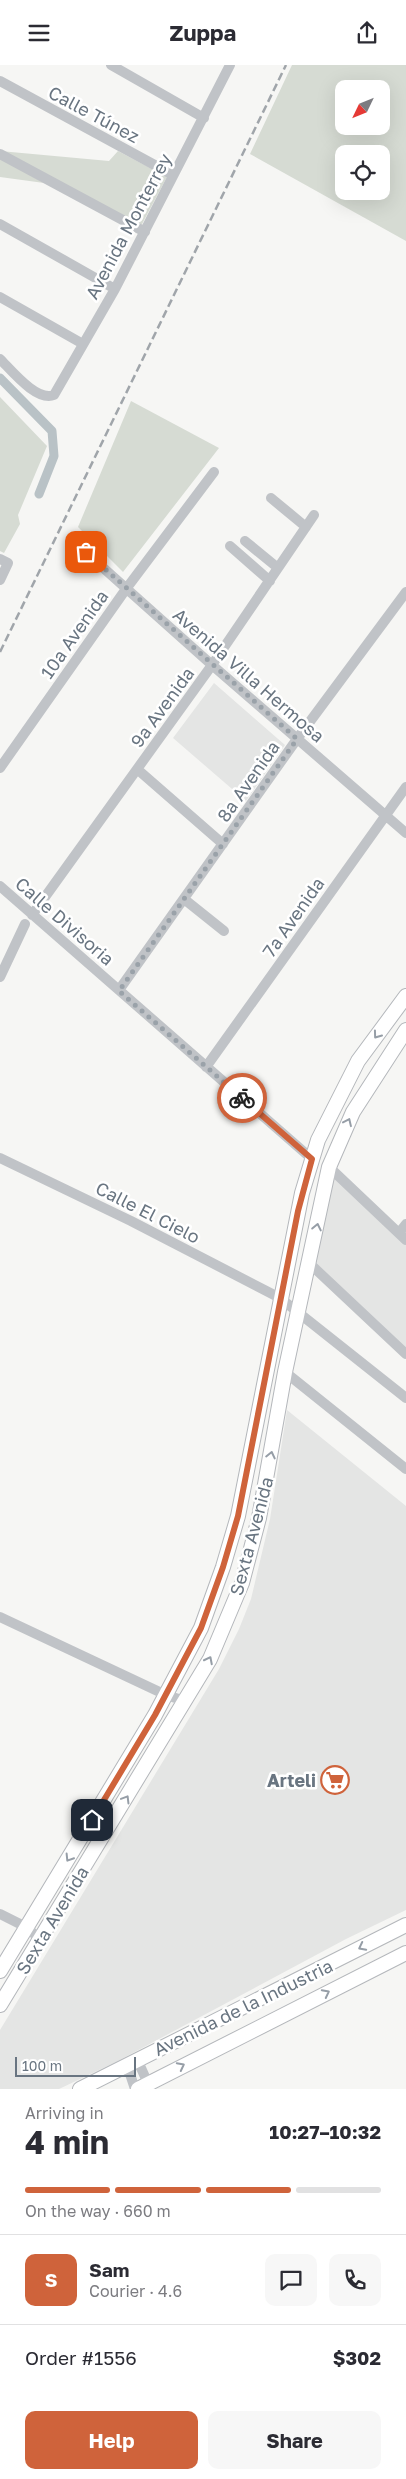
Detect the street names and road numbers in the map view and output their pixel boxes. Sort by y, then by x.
street label: Calle Túnez [45,81,143,147]
street label: Avenida Monterrey [80,149,176,303]
street label: 10a Avenida [35,586,113,682]
street label: Avenida Villa Hermosa [169,603,329,747]
street label: 9a Avenida [126,663,198,751]
street label: 8a Avenida [212,736,284,826]
street label: Calle Divisoria [11,872,119,970]
street label: 7a Avenida [257,873,329,961]
street label: Calle El Cielo [92,1176,204,1248]
street label: Sexta Avenida [225,1474,277,1598]
street label: Sexta Avenida [11,1862,93,1978]
street label: Avenida de la Industria [150,1954,336,2060]

